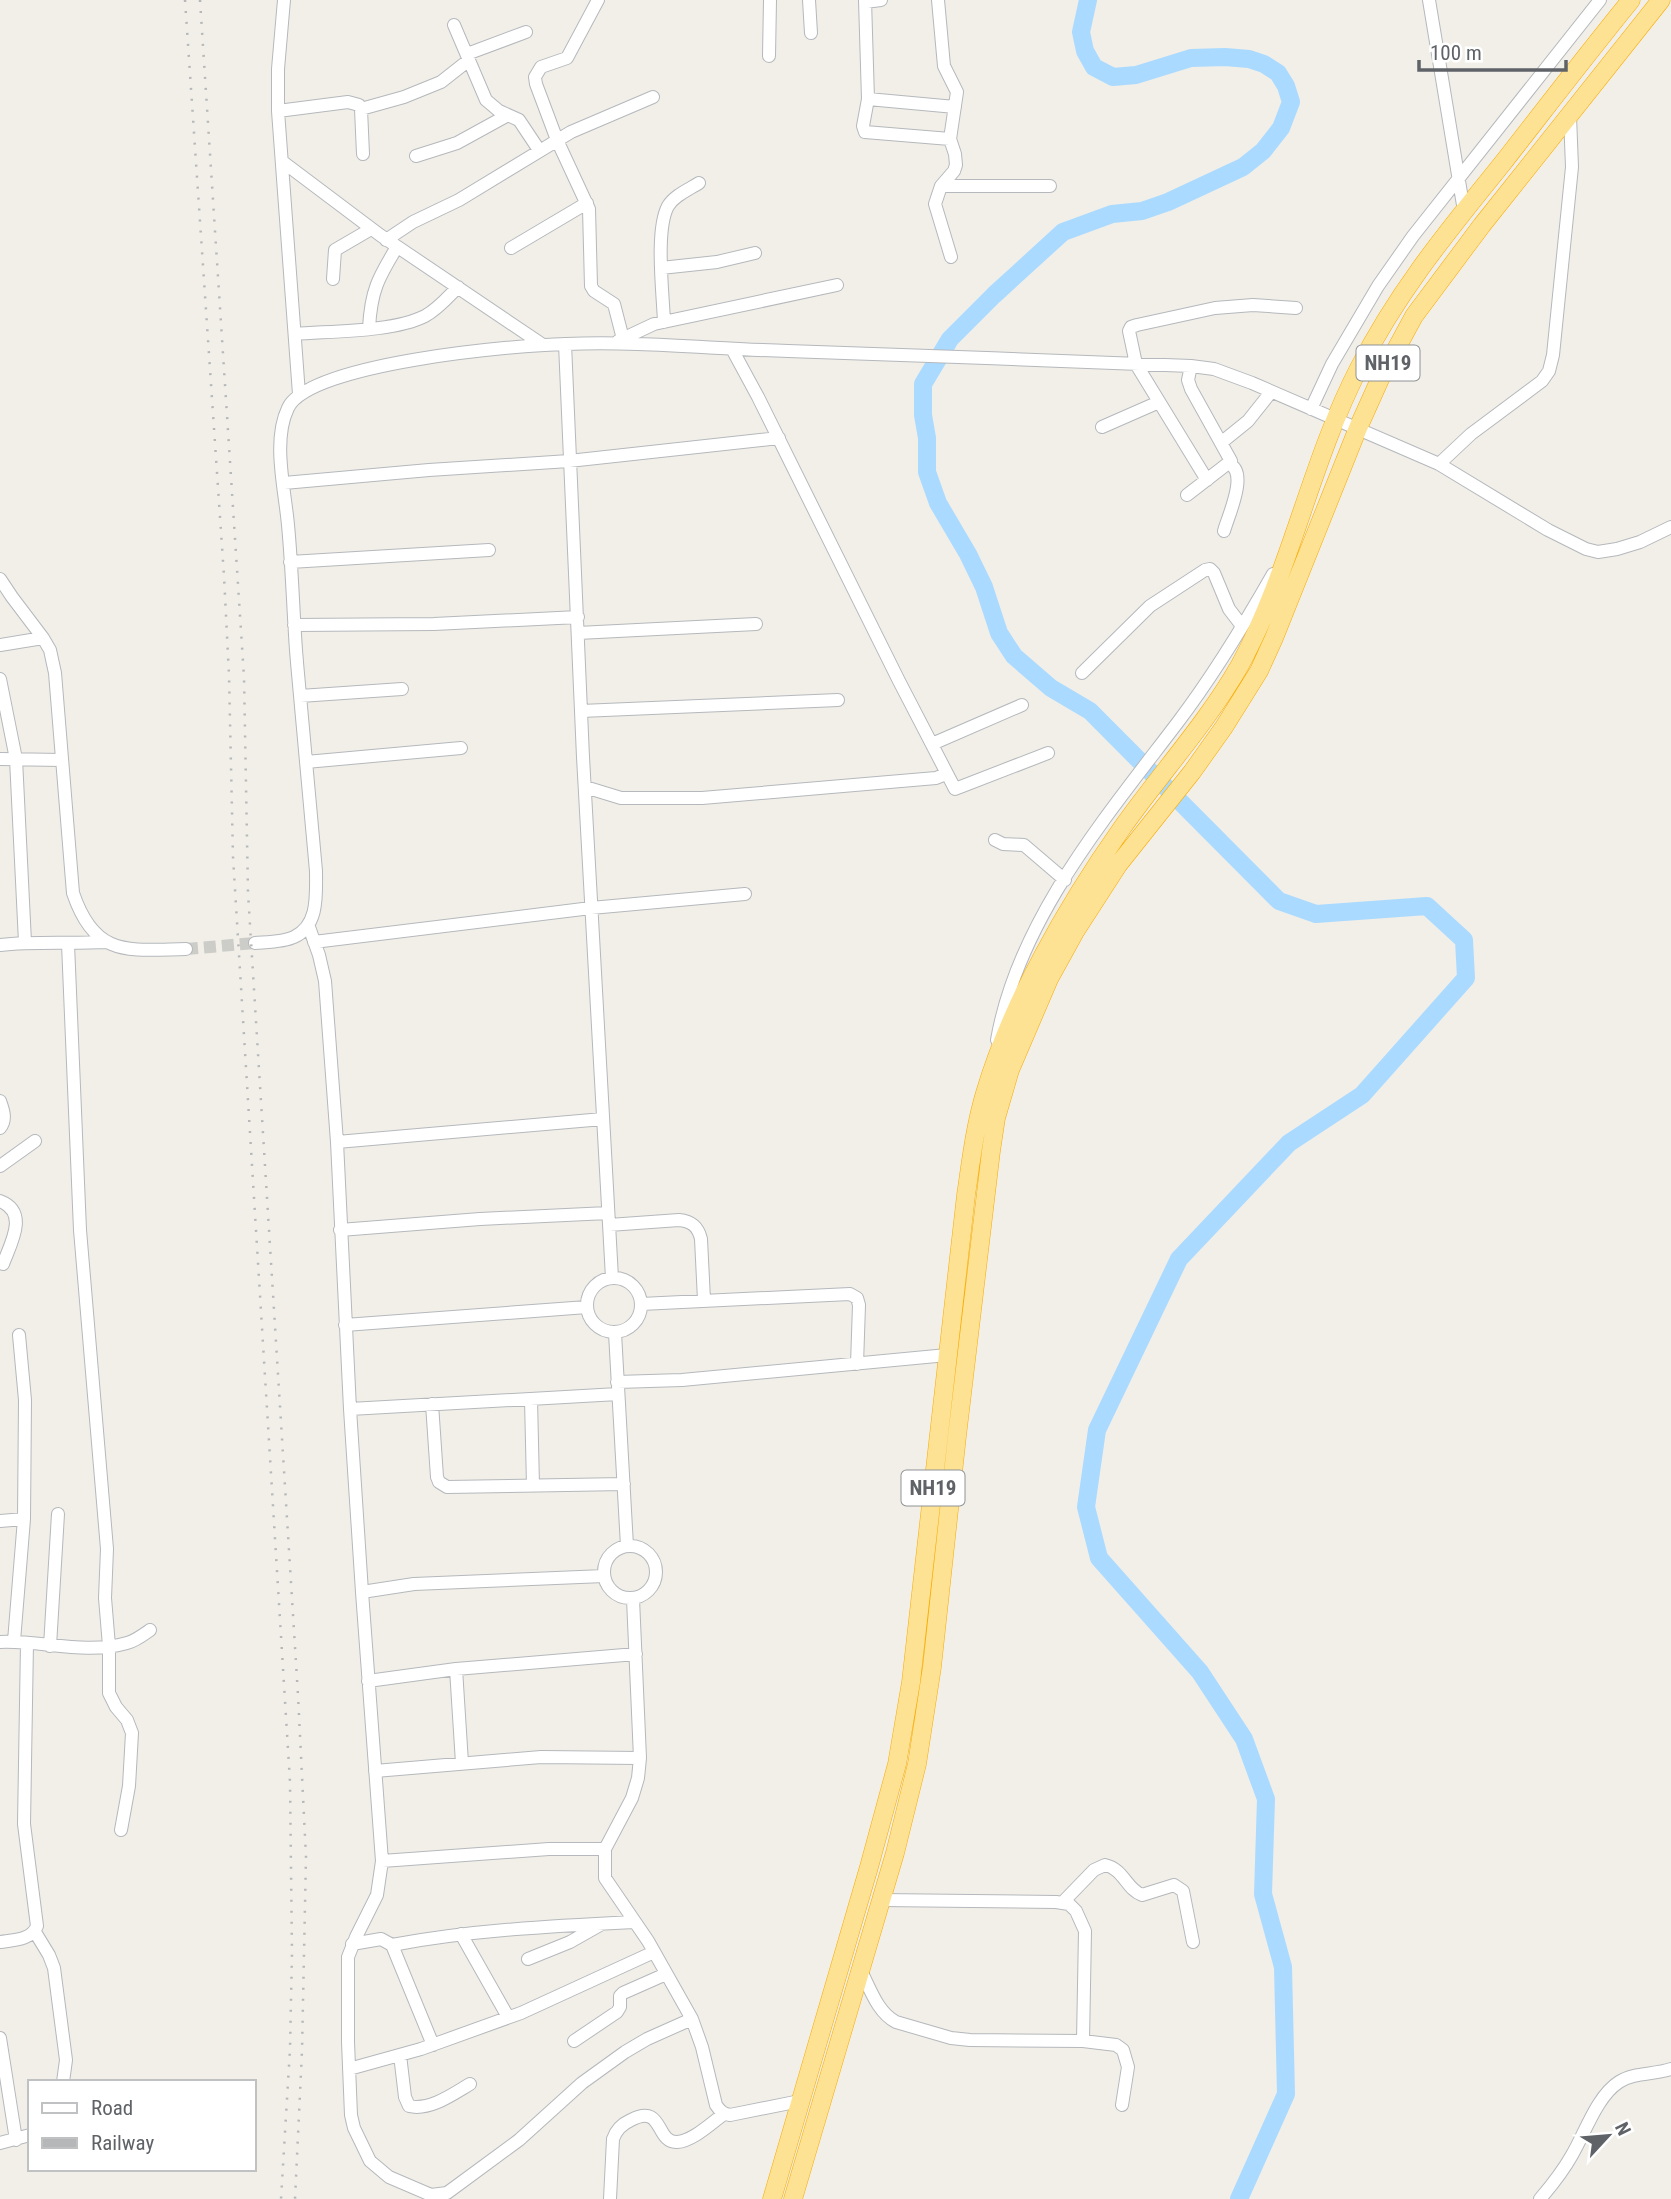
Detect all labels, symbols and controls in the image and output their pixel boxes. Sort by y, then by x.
scale bar [1419,28,1566,72]
text: 100 m [1430,41,1482,65]
road number: NH19 [1356,346,1420,380]
road number: NH19 [902,1470,964,1506]
legend [28,2080,256,2171]
text: Road [91,2096,133,2120]
north arrow [1573,2101,1643,2171]
text: N [1610,2118,1636,2139]
text: Railway [91,2131,154,2155]

